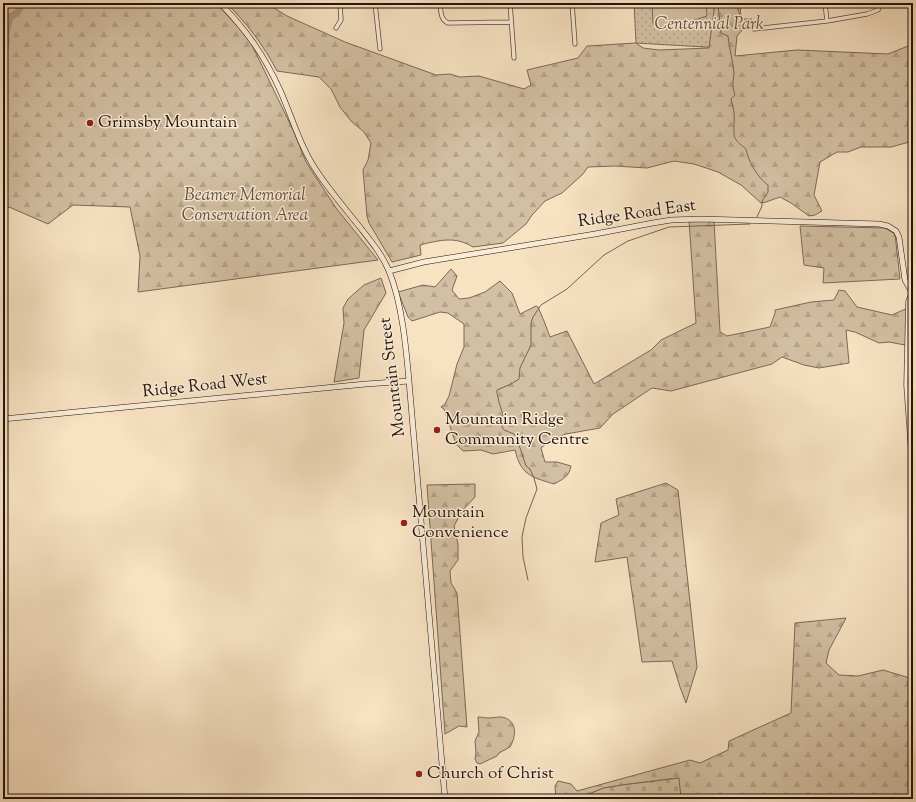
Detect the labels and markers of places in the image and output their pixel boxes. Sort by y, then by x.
place label: Grimsby Mountain [98,111,237,135]
marker: Grimsby Mountain [85,118,95,128]
place label: Mountain Ridge Community Centre [445,408,589,452]
marker: Mountain Ridge Community Centre [432,425,442,435]
place label: Mountain Convenience [412,501,509,545]
marker: Mountain Convenience [399,518,409,528]
place label: Church of Christ [427,762,554,786]
marker: Church of Christ [414,769,424,779]

